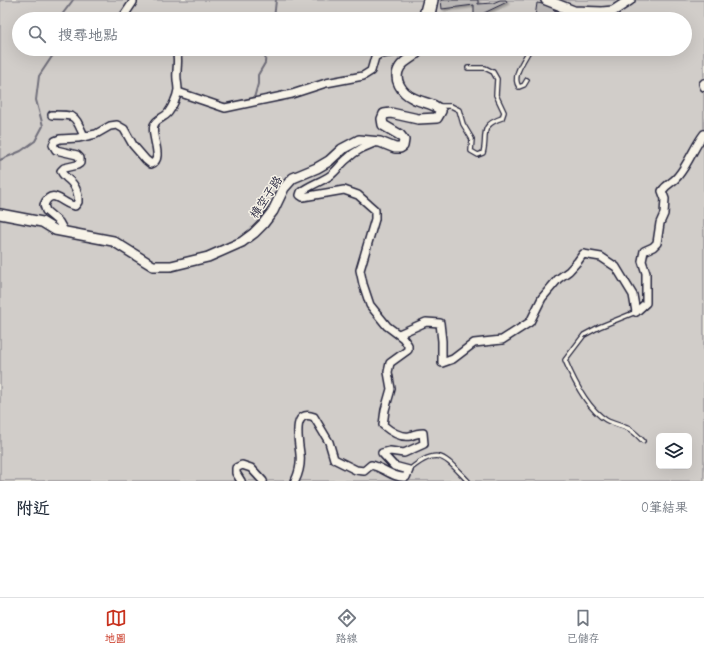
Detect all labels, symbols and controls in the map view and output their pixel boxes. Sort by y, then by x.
search box [12,12,692,56]
icon: search [26,23,48,45]
text: 搜尋地點 [58,26,118,44]
street label: 樟空子路 [247,173,285,221]
map controls [656,433,692,469]
button: layers [656,433,692,469]
text: 附近 [16,499,50,518]
text: 0筆結果 [641,500,688,515]
tab: 地圖 [105,607,127,645]
tab: 路線 [336,607,358,645]
tab: 已儲存 [567,607,600,645]

